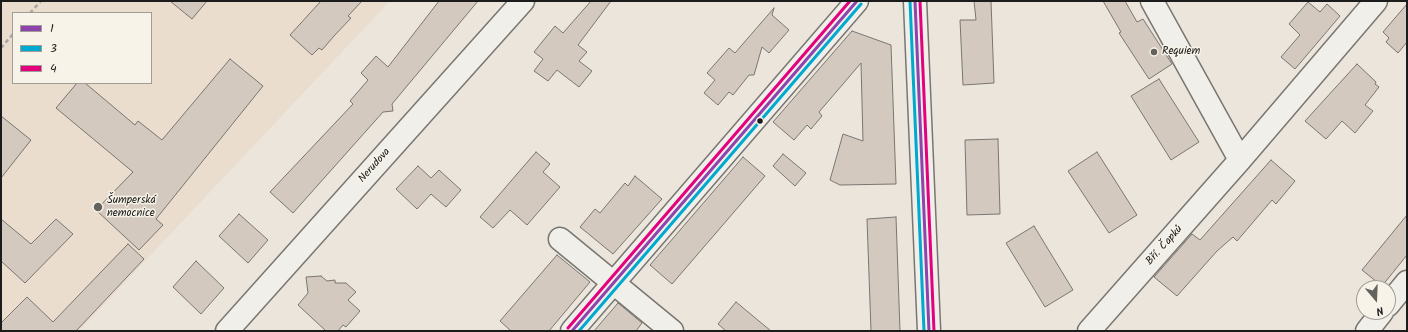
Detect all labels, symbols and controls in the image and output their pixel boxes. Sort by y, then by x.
legend [12,12,152,84]
text: 1 [50,19,54,38]
text: 3 [50,39,57,58]
place label: Requiem [1162,45,1200,59]
marker: Requiem [1149,47,1159,57]
text: 4 [50,59,57,78]
unlabelled marker [755,116,765,126]
street label: Nerudova [356,146,394,186]
place label: Šumperská nemocnice [107,194,156,220]
marker: Šumperská nemocnice [92,201,104,213]
street label: Bří. Čapků [1144,224,1186,268]
north arrow [1356,280,1396,320]
text: N [1373,301,1386,320]

